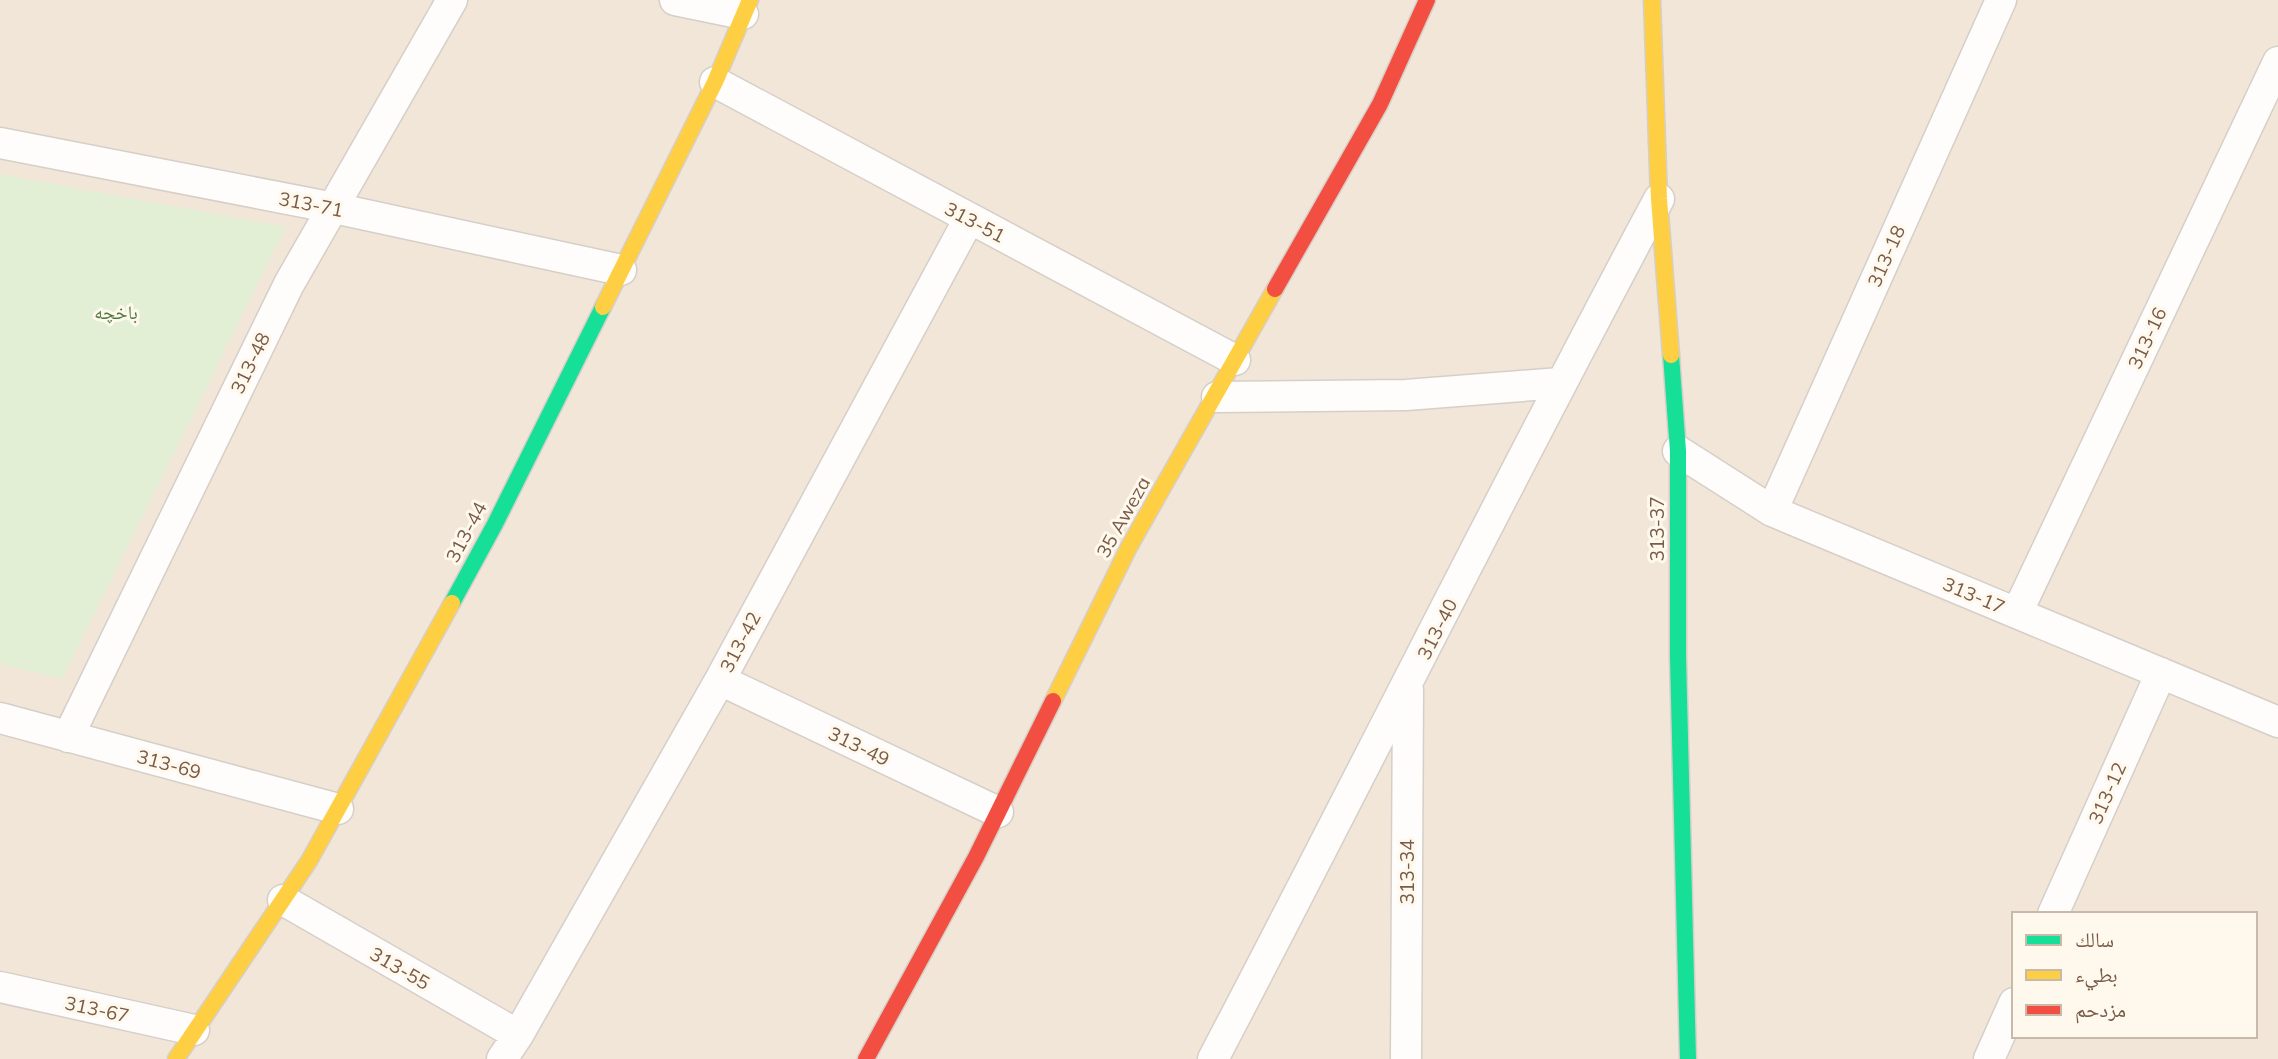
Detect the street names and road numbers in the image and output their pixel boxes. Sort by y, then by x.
street label: 313-71 [277,186,345,222]
street label: 313-51 [941,196,1009,248]
street label: 313-18 [1862,221,1910,291]
street label: 313-16 [2122,303,2172,373]
street label: 313-48 [225,328,275,398]
street label: 35 Aweza [1091,472,1155,562]
street label: 313-37 [1645,496,1669,562]
street label: 313-44 [440,498,492,566]
street label: 313-17 [1939,571,2009,619]
street label: 313-40 [1412,595,1462,663]
street label: 313-42 [714,608,766,676]
street label: 313-49 [824,721,894,771]
street label: 313-69 [134,744,204,784]
street label: 313-12 [2083,758,2131,828]
street label: 313-34 [1395,839,1419,905]
street label: 313-55 [366,941,434,995]
street label: 313-67 [63,990,131,1028]

